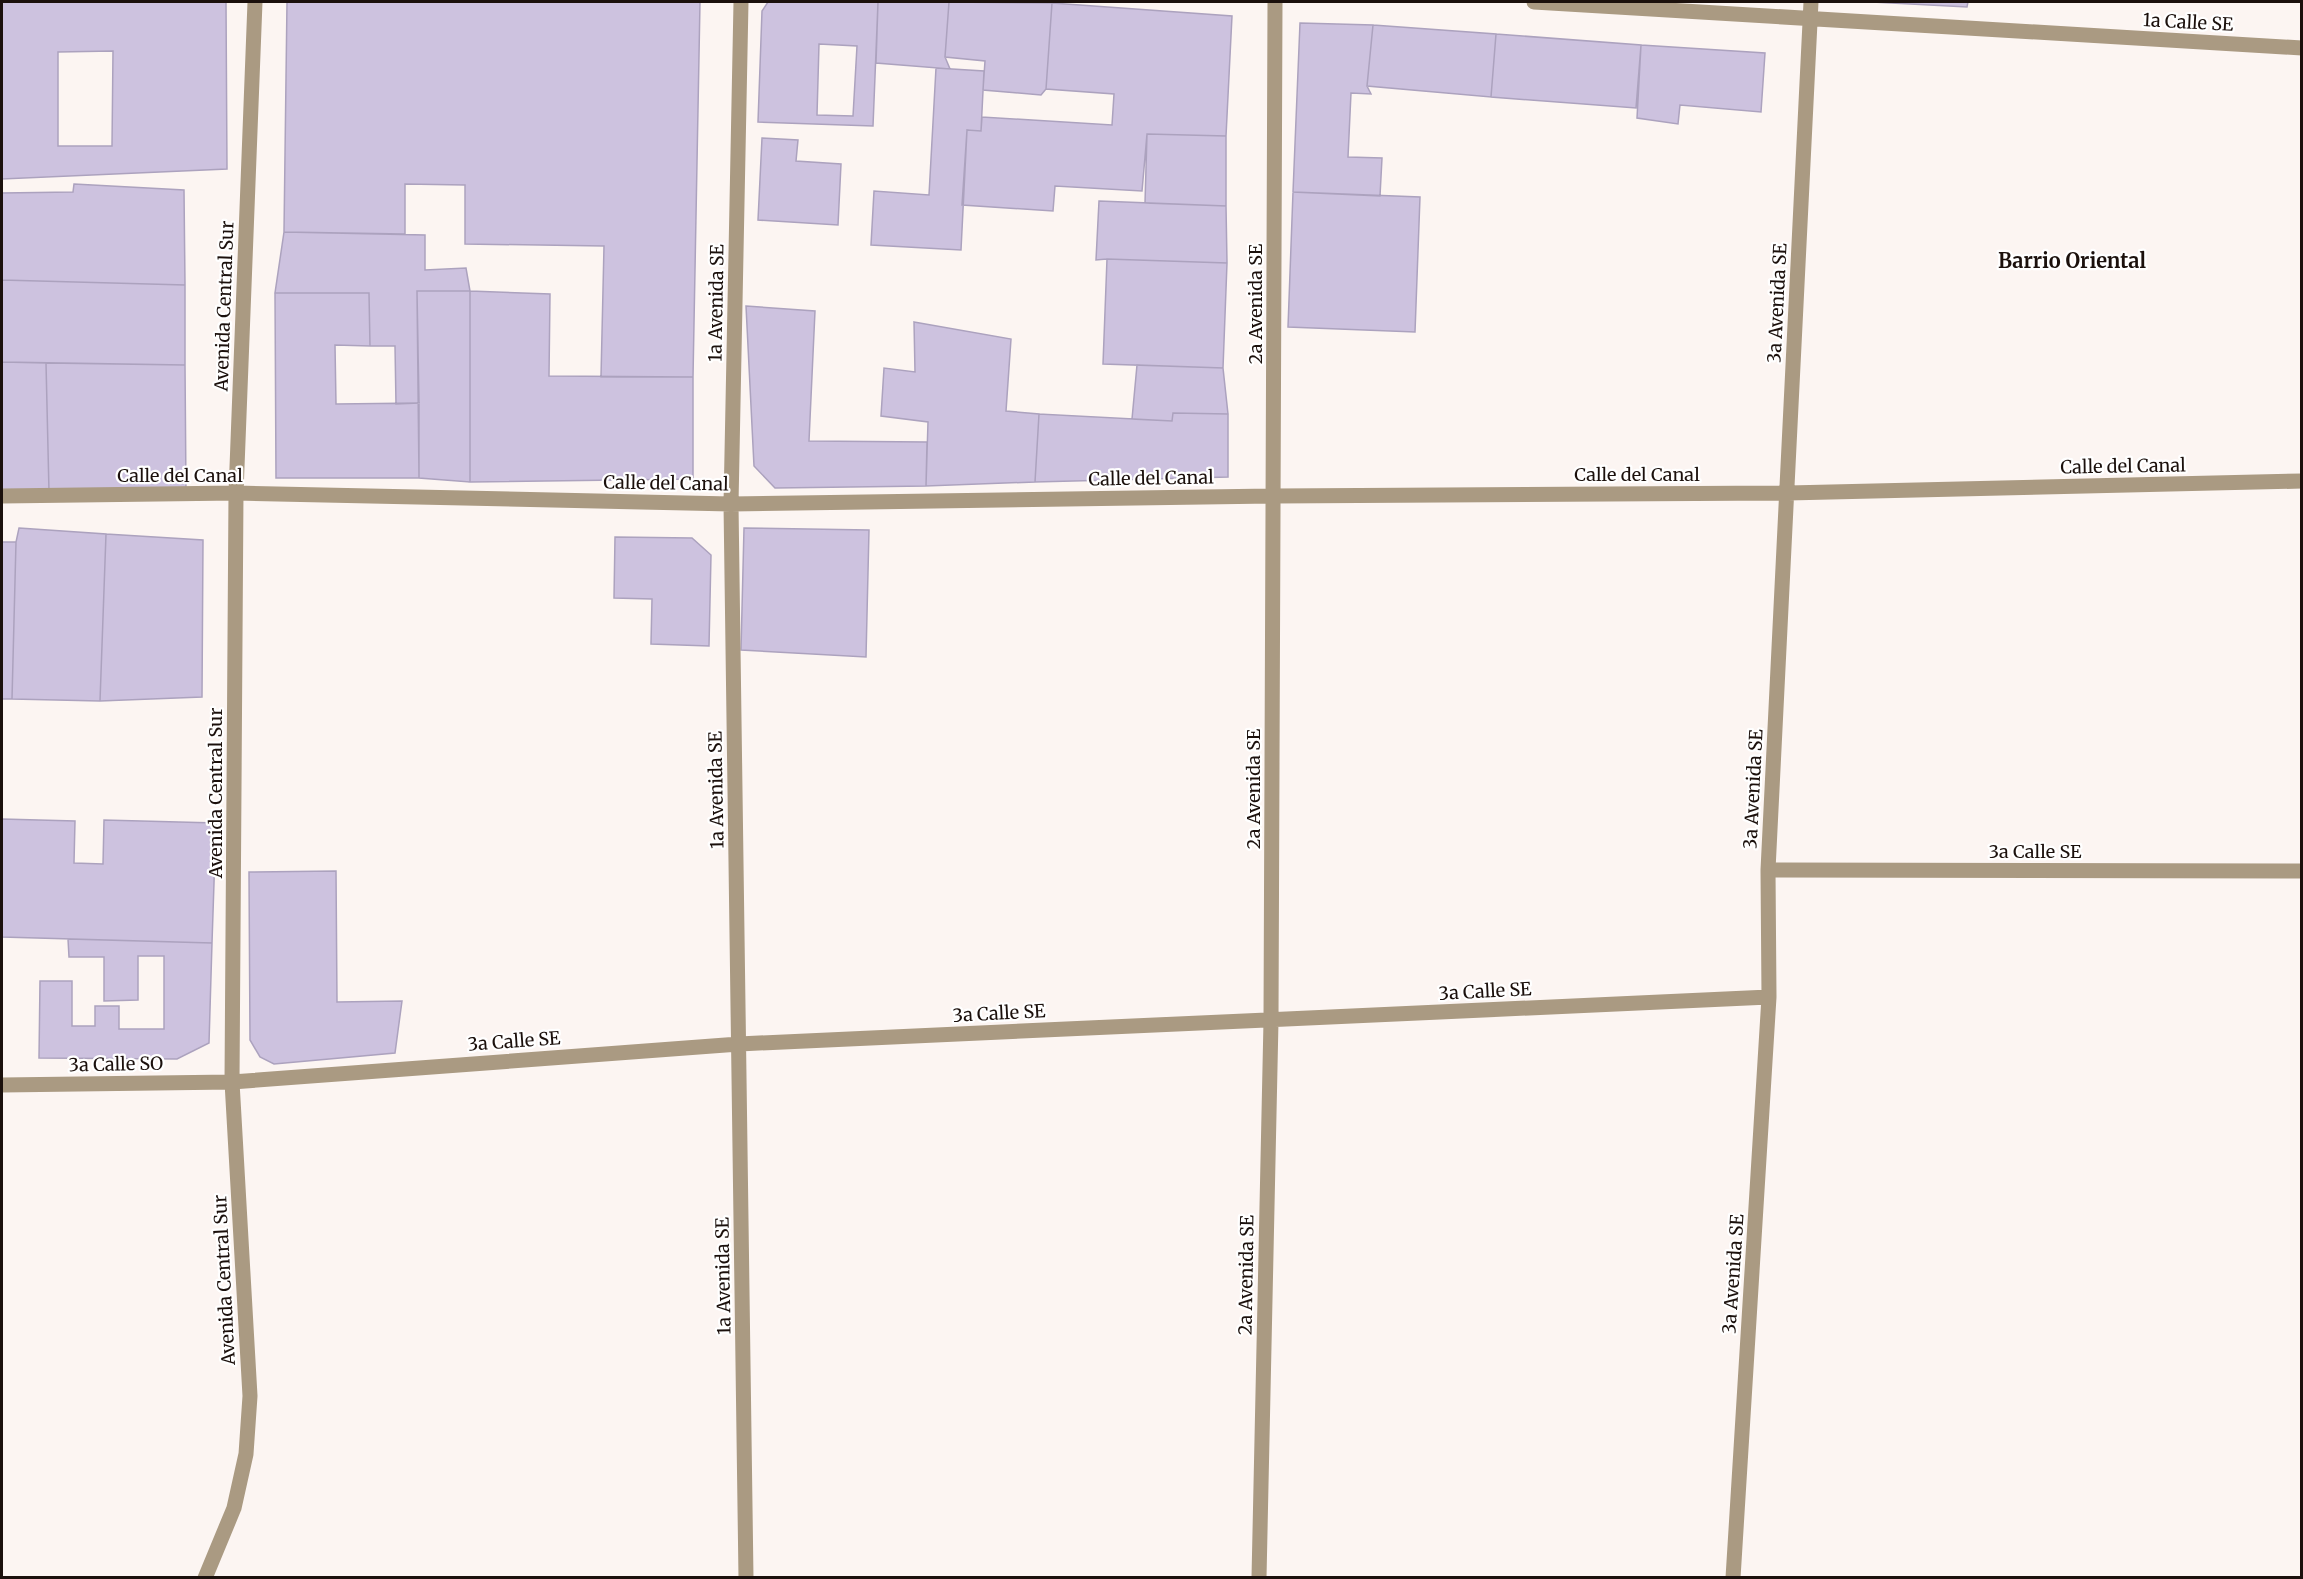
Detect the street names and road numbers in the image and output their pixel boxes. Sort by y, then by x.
street label: 1a Calle SE [2142,8,2234,36]
street label: Avenida Central Sur [209,220,238,393]
street label: 3a Avenida SE [1762,242,1792,363]
street label: 1a Avenida SE [703,243,729,362]
street label: 2a Avenida SE [1244,243,1267,364]
street label: Calle del Canal [2060,453,2186,479]
street label: Calle del Canal [1574,463,1700,486]
street label: Calle del Canal [117,464,243,487]
street label: Calle del Canal [1088,465,1214,491]
street label: Calle del Canal [603,470,729,496]
street label: Avenida Central Sur [204,708,227,879]
street label: 2a Avenida SE [1242,728,1265,849]
street label: 3a Avenida SE [1738,728,1768,849]
street label: 1a Avenida SE [703,730,729,849]
street label: 3a Calle SE [1989,840,2082,863]
street label: 3a Calle SE [1438,977,1532,1005]
street label: 3a Calle SE [952,999,1046,1027]
street label: 3a Calle SE [467,1026,562,1056]
street label: 3a Calle SO [69,1052,163,1076]
street label: Avenida Central Sur [208,1194,240,1367]
street label: 3a Avenida SE [1717,1213,1749,1335]
street label: 2a Avenida SE [1233,1214,1259,1335]
street label: 1a Avenida SE [710,1216,736,1335]

